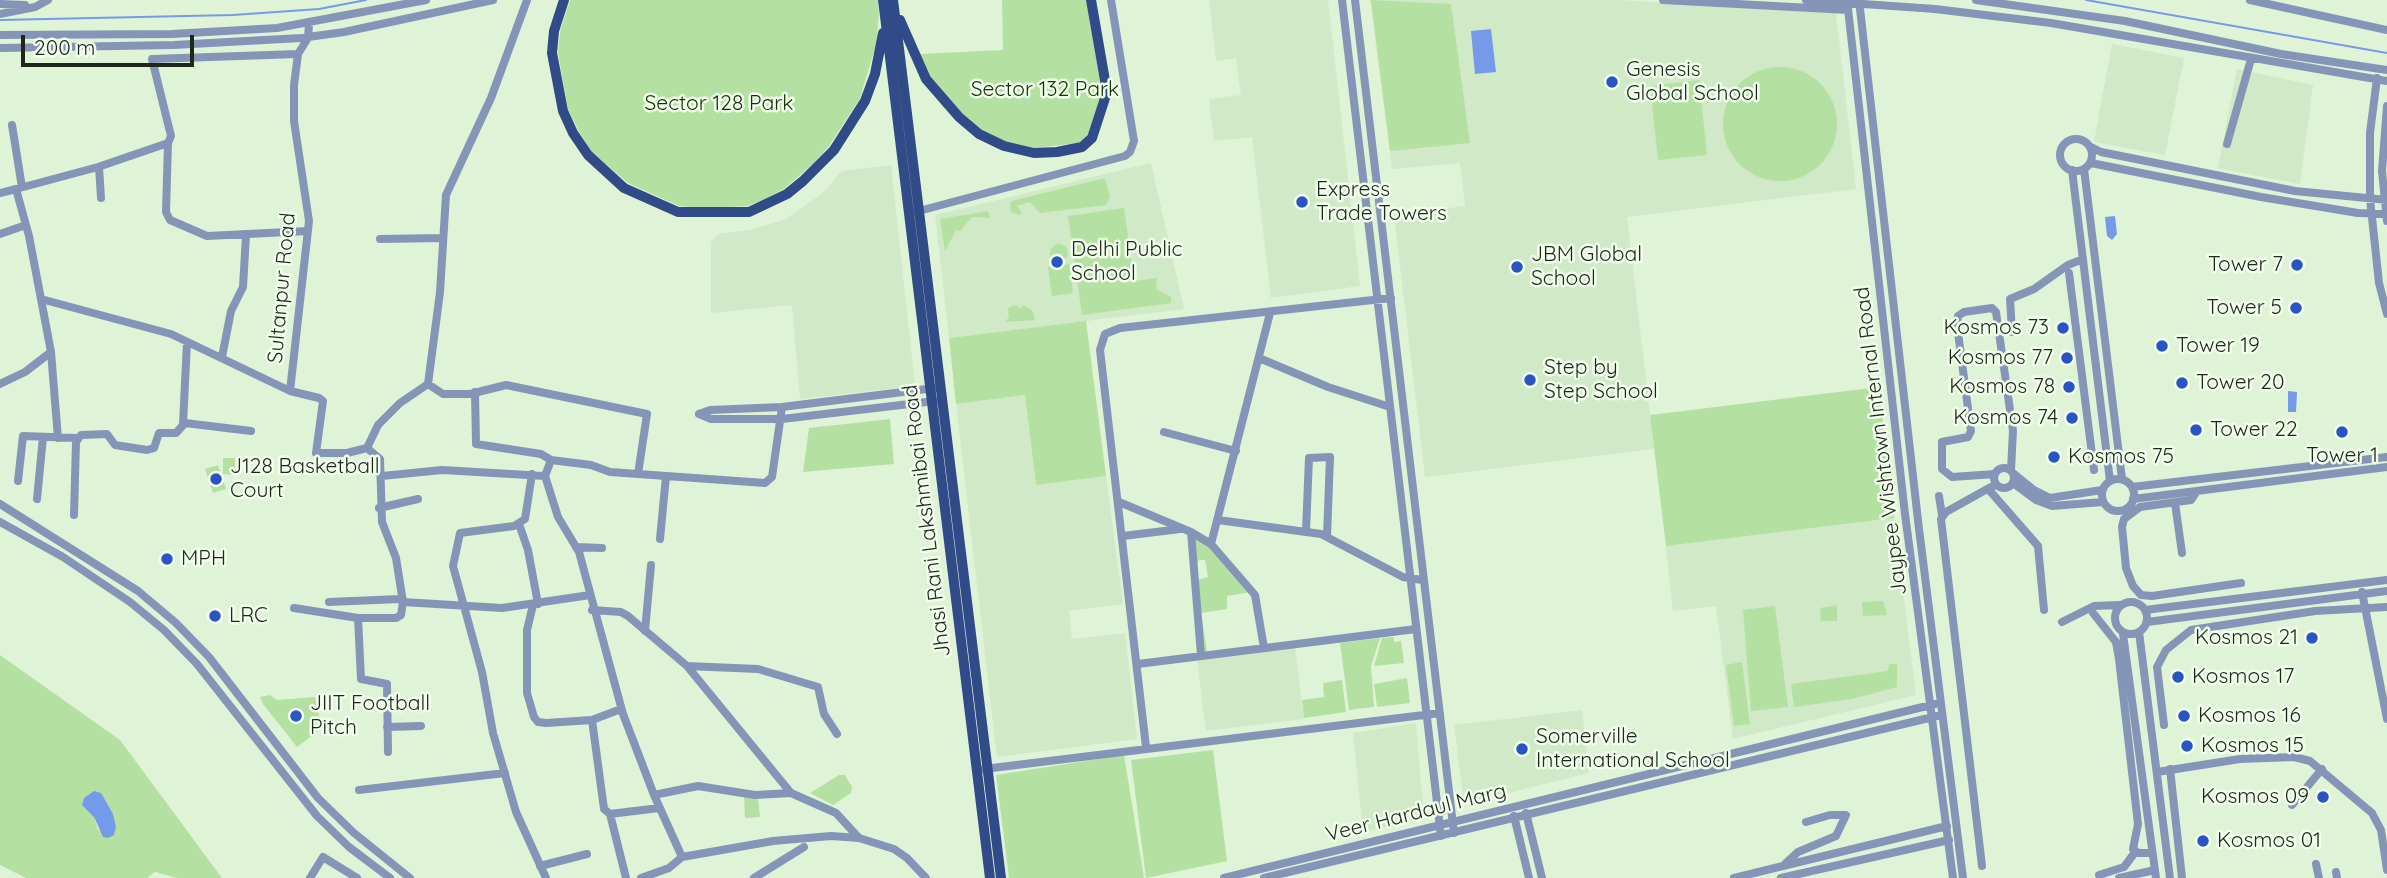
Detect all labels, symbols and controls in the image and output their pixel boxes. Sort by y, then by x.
scale bar [24,21,198,65]
text: 200 m [34,34,96,60]
place label: Genesis Global School [1626,57,1759,107]
marker: Genesis Global School [1604,74,1620,90]
park label: Sector 132 Park [971,77,1119,103]
park label: Sector 128 Park [645,91,793,117]
place label: Express Trade Towers [1316,177,1447,227]
marker: Express Trade Towers [1294,194,1310,210]
street label: Sultanpur Road [263,212,301,364]
place label: Delhi Public School [1071,237,1182,287]
place label: JBM Global School [1531,242,1642,292]
place label: Tower 7 [2208,252,2283,278]
marker: Delhi Public School [1049,254,1065,270]
marker: Tower 7 [2289,257,2305,273]
marker: JBM Global School [1509,259,1525,275]
street label: Jaypee Wishtown Internal Road [1850,285,1912,597]
place label: Tower 5 [2206,295,2282,321]
marker: Tower 5 [2288,300,2304,316]
place label: Kosmos 73 [1944,315,2049,341]
marker: Kosmos 73 [2055,320,2071,336]
place label: Tower 19 [2176,333,2260,359]
marker: Tower 19 [2154,338,2170,354]
place label: Kosmos 77 [1948,345,2053,371]
marker: Kosmos 77 [2059,350,2075,366]
place label: Step by Step School [1544,355,1658,405]
place label: Tower 20 [2196,370,2284,396]
marker: Step by Step School [1522,372,1538,388]
place label: Kosmos 78 [1949,374,2055,400]
marker: Tower 20 [2174,375,2190,391]
marker: Kosmos 78 [2061,379,2077,395]
street label: Jhasi Rani Lakshmibai Road [898,383,956,659]
place label: Kosmos 74 [1953,405,2058,431]
marker: Kosmos 74 [2064,410,2080,426]
place label: Tower 22 [2210,417,2298,443]
marker: Tower 22 [2188,422,2204,438]
marker: Tower 1 [2334,424,2350,440]
place label: Tower 1 [2306,443,2378,469]
place label: Kosmos 75 [2068,444,2174,470]
marker: Kosmos 75 [2046,449,2062,465]
place label: J128 Basketball Court [230,454,380,504]
marker: J128 Basketball Court [208,471,224,487]
place label: MPH [181,546,226,572]
marker: MPH [159,551,175,567]
place label: LRC [229,603,268,629]
marker: LRC [207,608,223,624]
place label: Kosmos 21 [2195,625,2298,651]
marker: Kosmos 21 [2304,630,2320,646]
place label: Kosmos 17 [2192,664,2294,690]
marker: Kosmos 17 [2170,669,2186,685]
place label: JIIT Football Pitch [310,691,430,741]
place label: Kosmos 16 [2198,703,2301,729]
marker: JIIT Football Pitch [288,708,304,724]
marker: Kosmos 16 [2176,708,2192,724]
place label: Somerville International School [1536,724,1730,774]
place label: Kosmos 15 [2201,733,2304,759]
marker: Kosmos 15 [2179,738,2195,754]
marker: Somerville International School [1514,741,1530,757]
street label: Veer Hardaul Marg [1323,778,1509,848]
place label: Kosmos 09 [2201,784,2309,810]
marker: Kosmos 09 [2315,789,2331,805]
place label: Kosmos 01 [2217,828,2321,854]
marker: Kosmos 01 [2195,833,2211,849]

